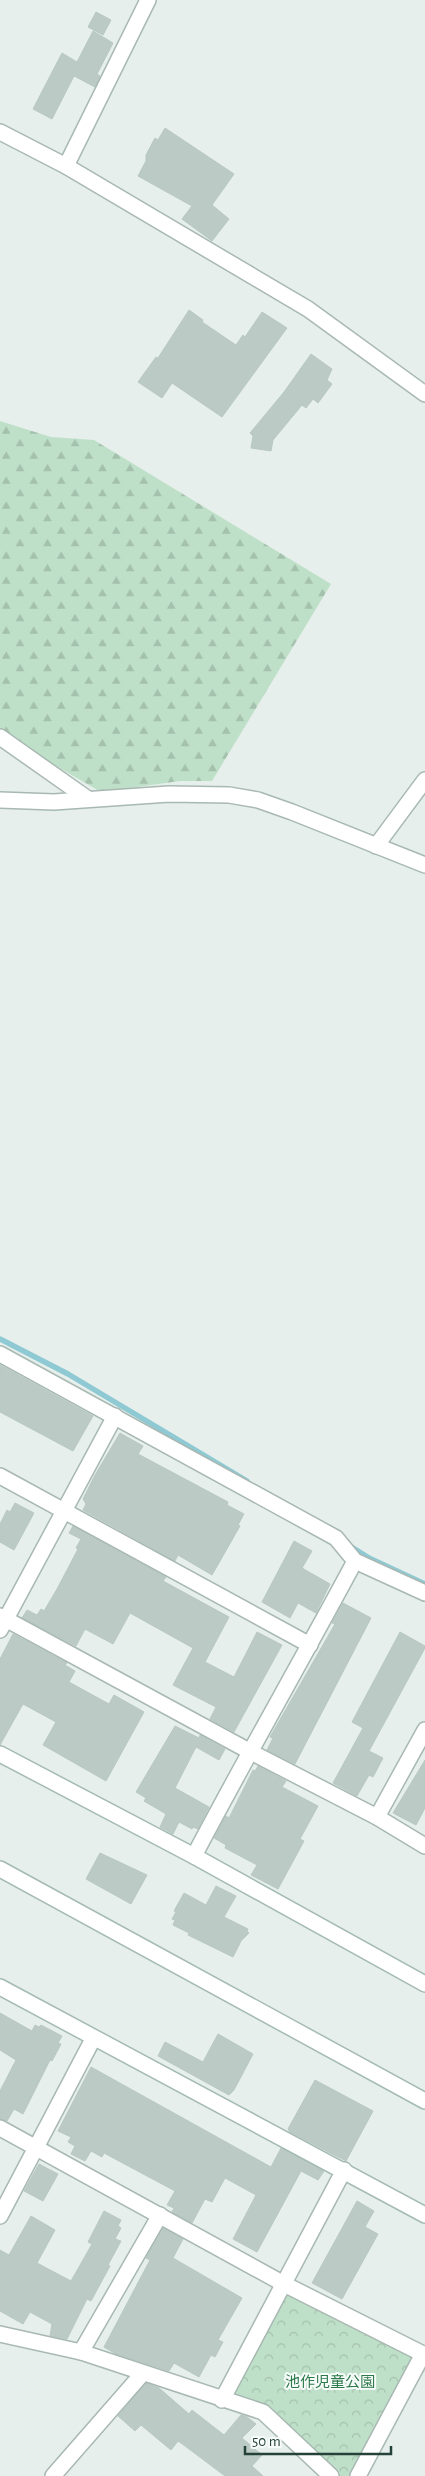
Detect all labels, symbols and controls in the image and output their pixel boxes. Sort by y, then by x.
park label: 池作児童公園 [285,2374,375,2390]
scale bar [245,2424,391,2456]
text: 50 m [252,2434,281,2449]

